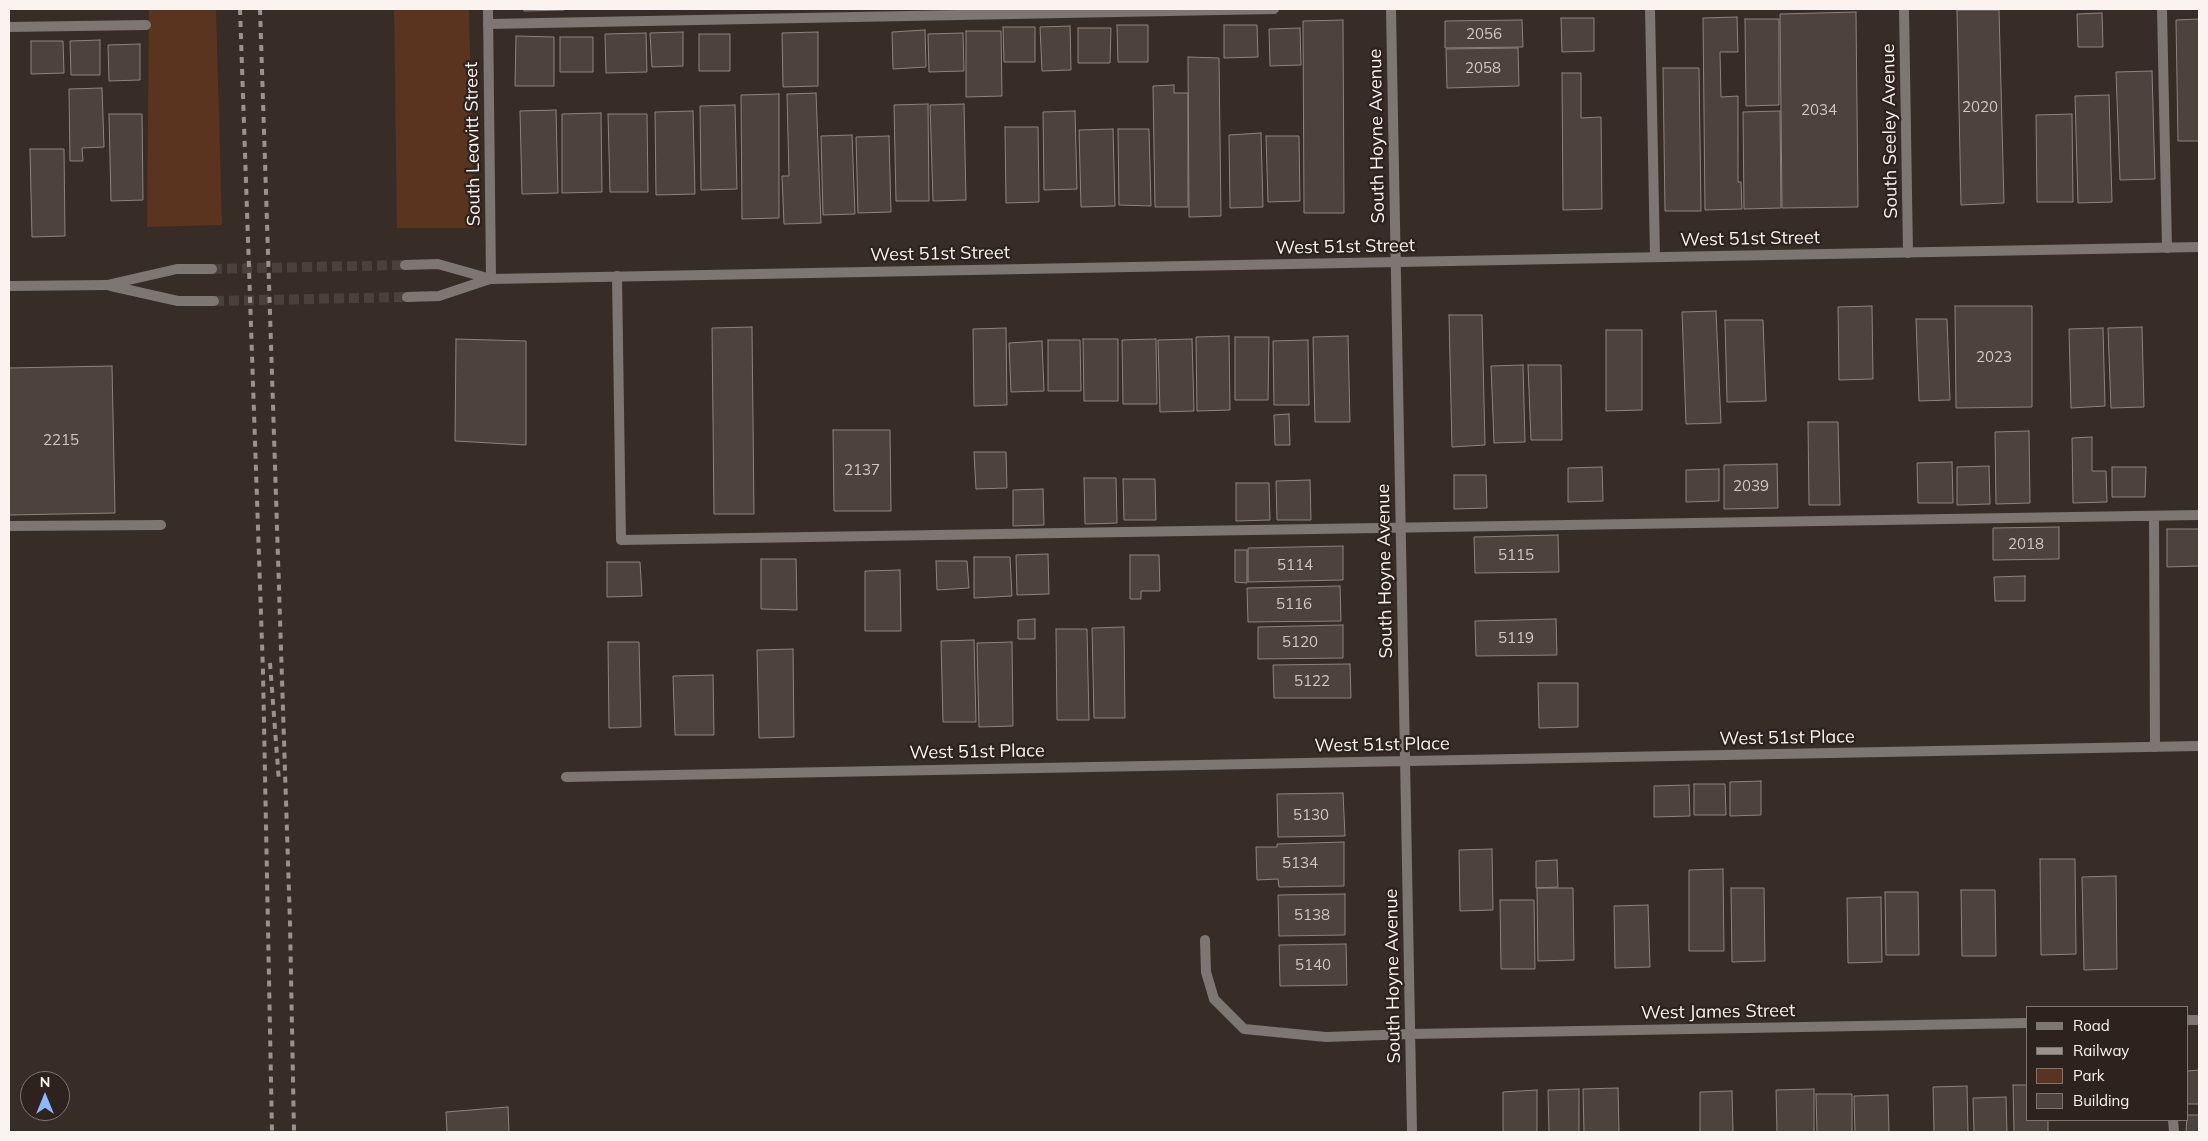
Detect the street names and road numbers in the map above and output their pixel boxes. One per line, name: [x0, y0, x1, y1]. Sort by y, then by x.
street label: South Seeley Avenue: [1878, 43, 1902, 219]
street label: South Hoyne Avenue: [1365, 48, 1389, 224]
street label: South Leavitt Street: [461, 62, 485, 226]
street label: West 51st Street: [1680, 227, 1820, 251]
street label: West 51st Street: [1275, 235, 1415, 259]
street label: West 51st Street: [870, 242, 1010, 266]
street label: South Hoyne Avenue: [1373, 483, 1397, 659]
street label: West 51st Place: [1719, 726, 1855, 750]
street label: West 51st Place: [1314, 733, 1450, 757]
street label: West 51st Place: [909, 740, 1045, 764]
street label: South Hoyne Avenue: [1381, 888, 1405, 1064]
street label: West James Street: [1641, 1000, 1795, 1024]

